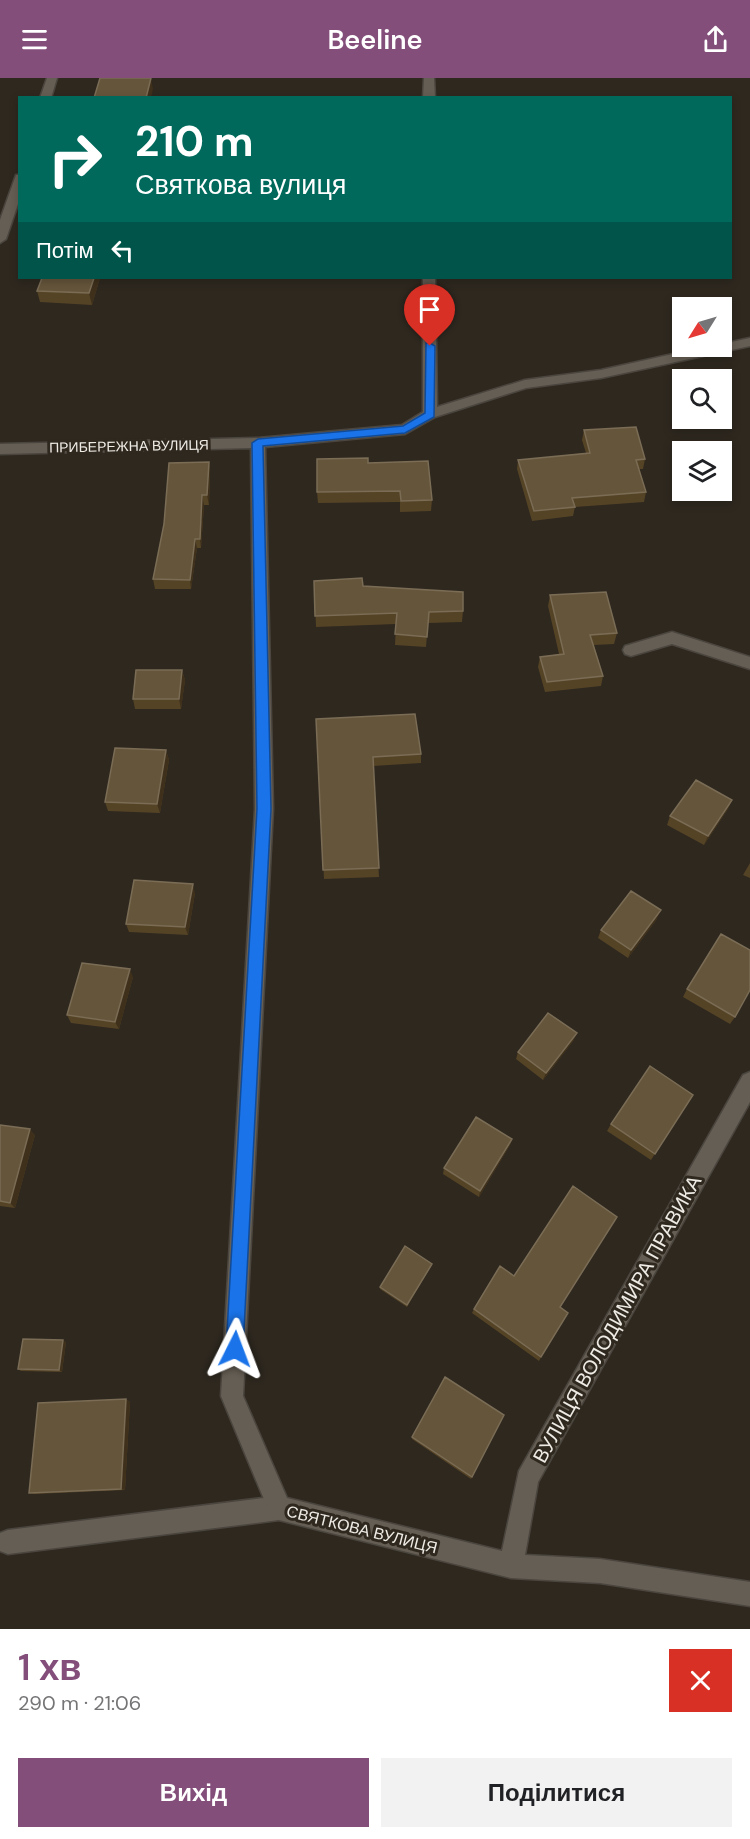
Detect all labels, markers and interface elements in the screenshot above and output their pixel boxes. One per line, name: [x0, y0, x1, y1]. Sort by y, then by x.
text: Beeline: [327, 22, 423, 57]
icon: menu: [18, 23, 51, 56]
icon: share: [699, 23, 732, 56]
text: 210 m: [135, 114, 253, 169]
icon: right: [36, 120, 114, 198]
text: Святкова вулиця: [135, 167, 346, 202]
icon: left: [106, 234, 139, 267]
text: Потім: [36, 236, 94, 265]
pin: [404, 284, 455, 346]
icon: arrive: [413, 293, 446, 326]
north arrow: [672, 297, 732, 357]
map controls: [672, 297, 732, 501]
button: search: [672, 369, 732, 429]
street label: ПРИБЕРЕЖНА ВУЛИЦЯ: [49, 436, 209, 456]
button: layers: [672, 441, 732, 501]
street label: ВУЛИЦЯ ВОЛОДИМИРА ПРАВИКА: [527, 1170, 707, 1467]
position arrow: [203, 1317, 267, 1381]
street label: СВЯТКОВА ВУЛИЦЯ: [284, 1501, 440, 1558]
text: 1 хв: [18, 1644, 81, 1691]
button: close: [669, 1649, 732, 1712]
text: 290 m · 21:06: [18, 1690, 141, 1716]
button: Вихід: [18, 1758, 369, 1827]
button: Поділитися: [381, 1758, 732, 1827]

